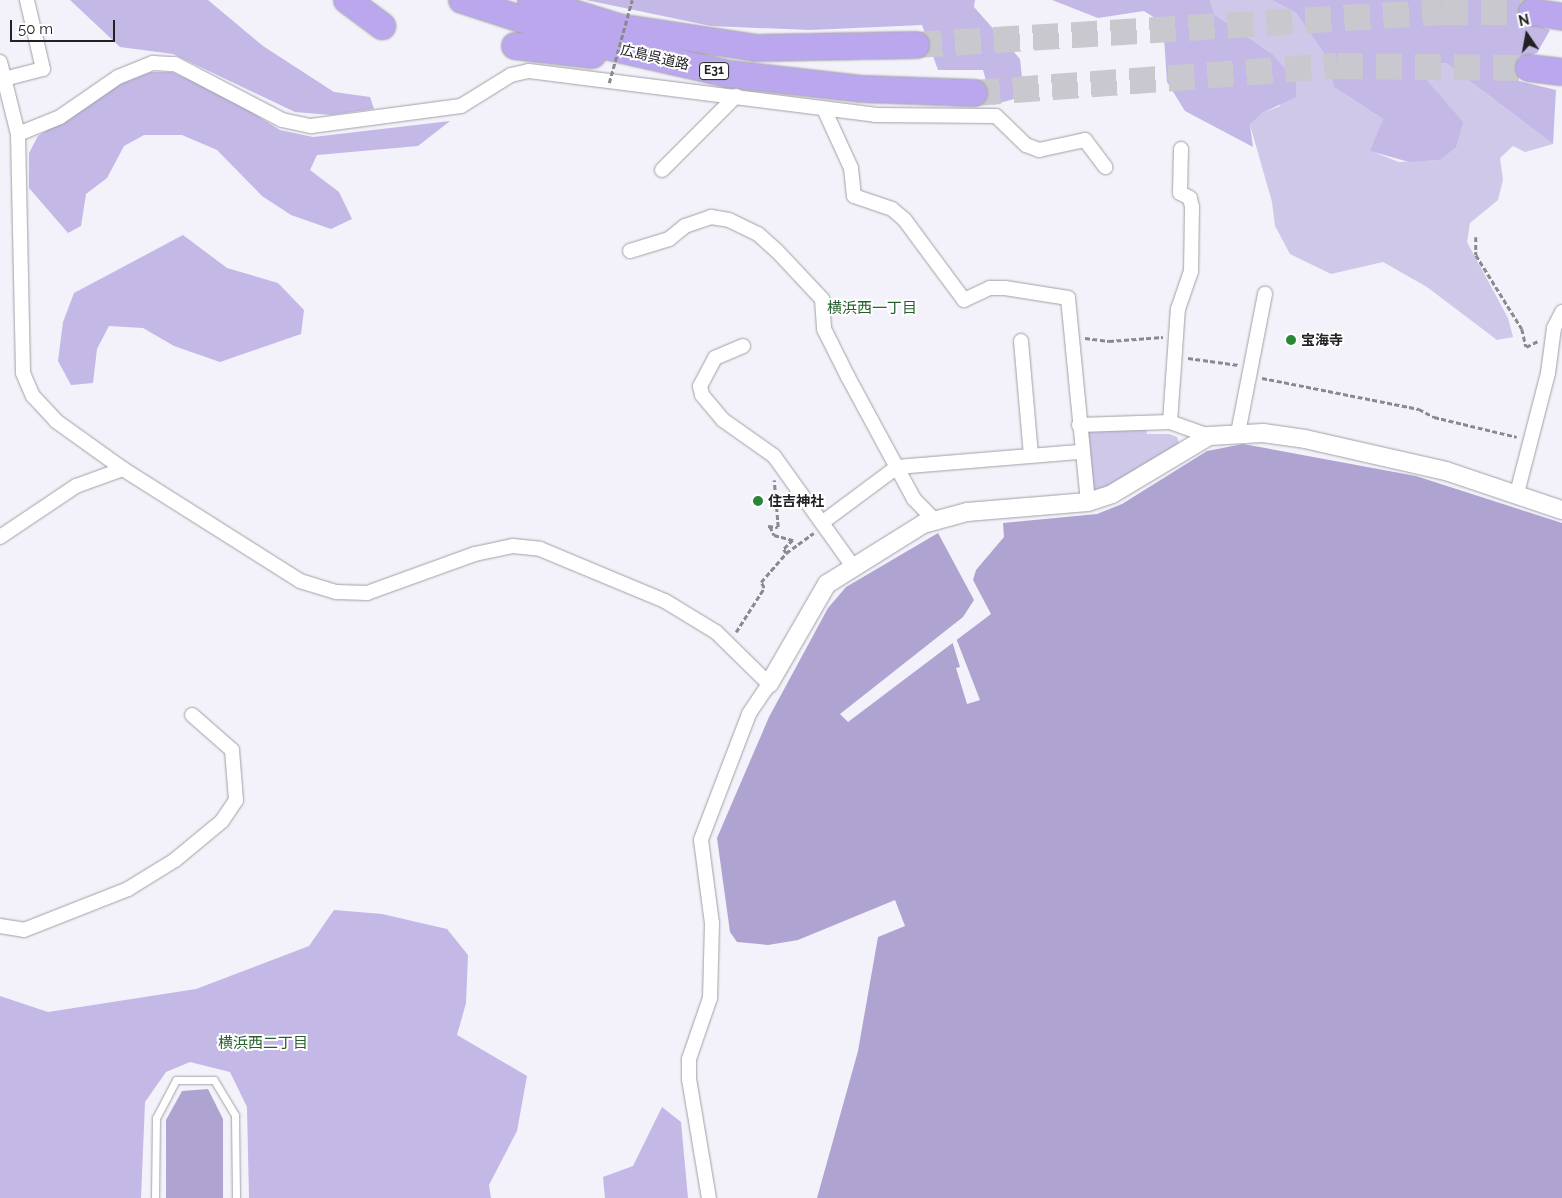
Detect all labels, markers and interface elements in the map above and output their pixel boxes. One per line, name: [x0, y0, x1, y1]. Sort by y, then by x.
scale bar: [12, 10, 118, 42]
north arrow: [1502, 10, 1552, 60]
text: N: [1517, 11, 1531, 29]
text: 50 m: [18, 20, 53, 38]
street label: 広島呉道路: [619, 41, 691, 73]
road number: E31: [699, 61, 729, 80]
district label: 横浜西一丁目: [827, 300, 917, 318]
place label: 宝海寺: [1301, 332, 1343, 348]
marker: 宝海寺: [1285, 334, 1297, 346]
place label: 住吉神社: [768, 493, 824, 509]
marker: 住吉神社: [752, 495, 764, 507]
district label: 横浜西二丁目: [218, 1035, 308, 1053]

